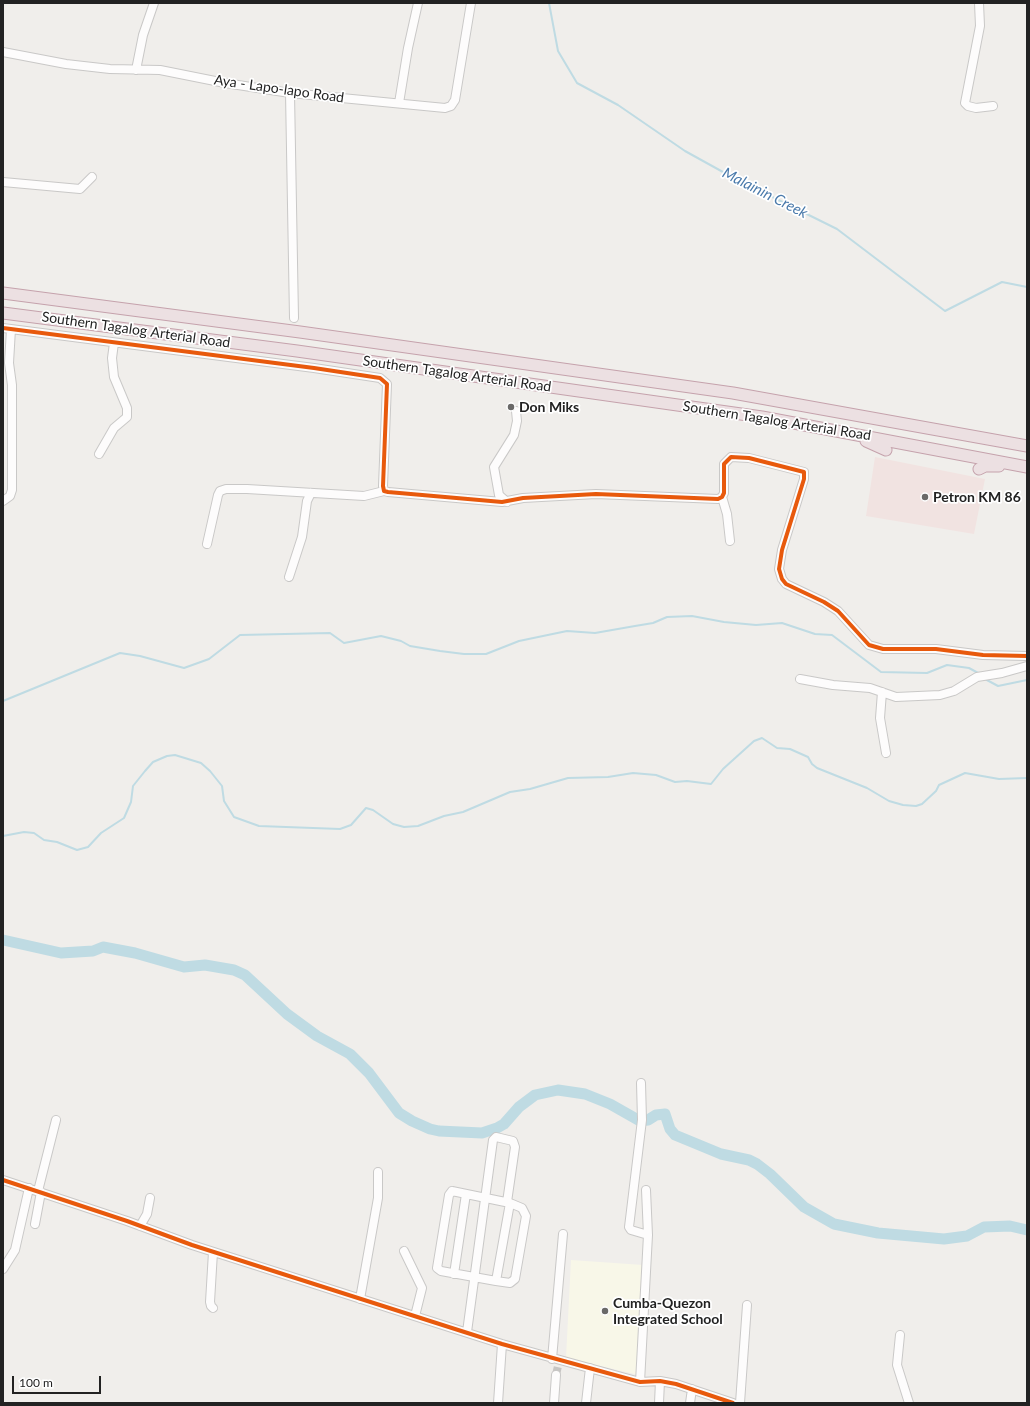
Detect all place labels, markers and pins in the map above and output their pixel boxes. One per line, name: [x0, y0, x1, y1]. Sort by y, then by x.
place label: Don Miks: [519, 399, 579, 415]
marker: Don Miks: [506, 402, 516, 412]
place label: Petron KM 86: [933, 489, 1021, 505]
marker: Petron KM 86: [920, 492, 930, 502]
place label: Cumba-Quezon Integrated School: [613, 1295, 723, 1328]
marker: Cumba-Quezon Integrated School: [600, 1306, 610, 1316]

